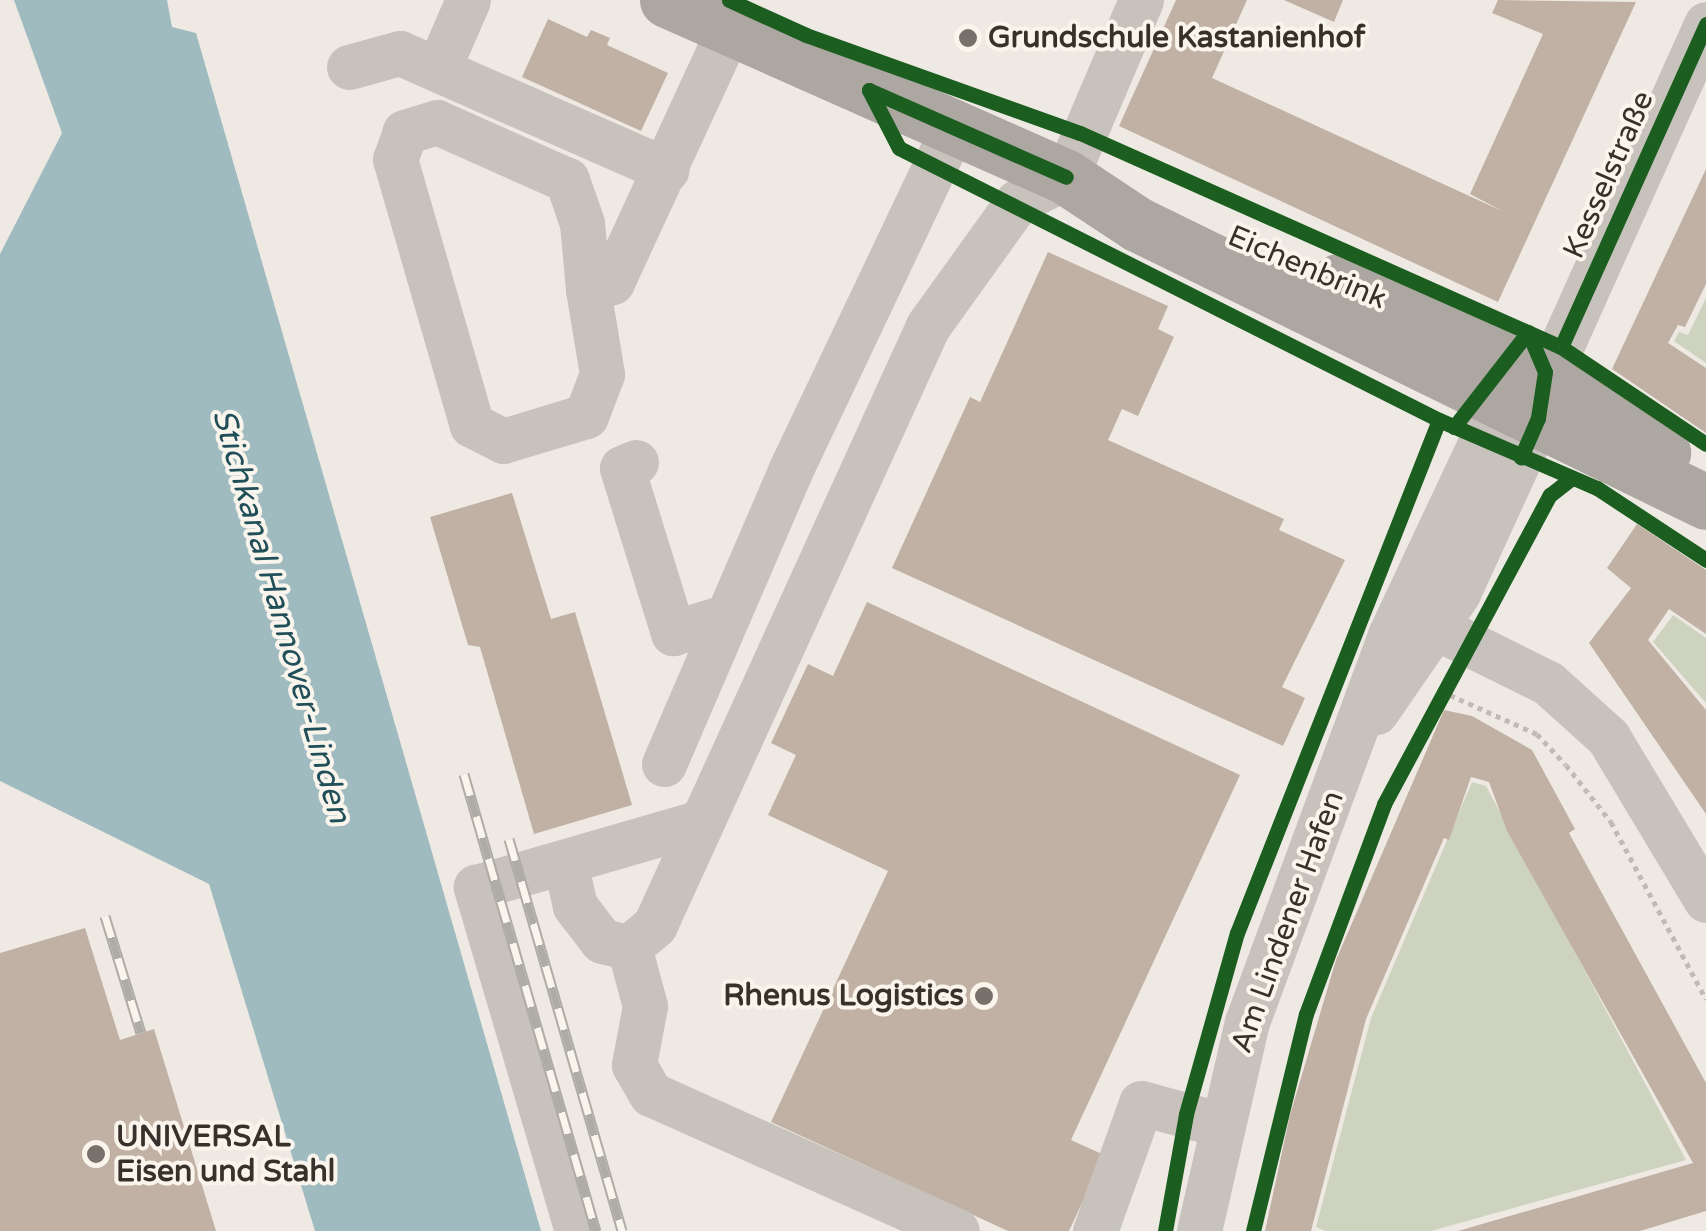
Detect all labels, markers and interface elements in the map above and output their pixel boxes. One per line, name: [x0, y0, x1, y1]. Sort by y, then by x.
place label: Grundschule Kastanienhof: [988, 20, 1365, 56]
marker: Grundschule Kastanienhof: [957, 27, 979, 49]
street label: Kesselstraße: [1556, 86, 1662, 264]
street label: Eichenbrink: [1222, 218, 1392, 318]
water label: Stichkanal Hannover-Linden: [203, 405, 359, 827]
street label: Am Lindener Hafen: [1224, 786, 1352, 1058]
place label: Rhenus Logistics: [723, 978, 964, 1014]
marker: Rhenus Logistics: [973, 985, 995, 1007]
place label: UNIVERSAL Eisen und Stahl: [116, 1119, 335, 1190]
marker: UNIVERSAL Eisen und Stahl: [85, 1143, 107, 1165]

